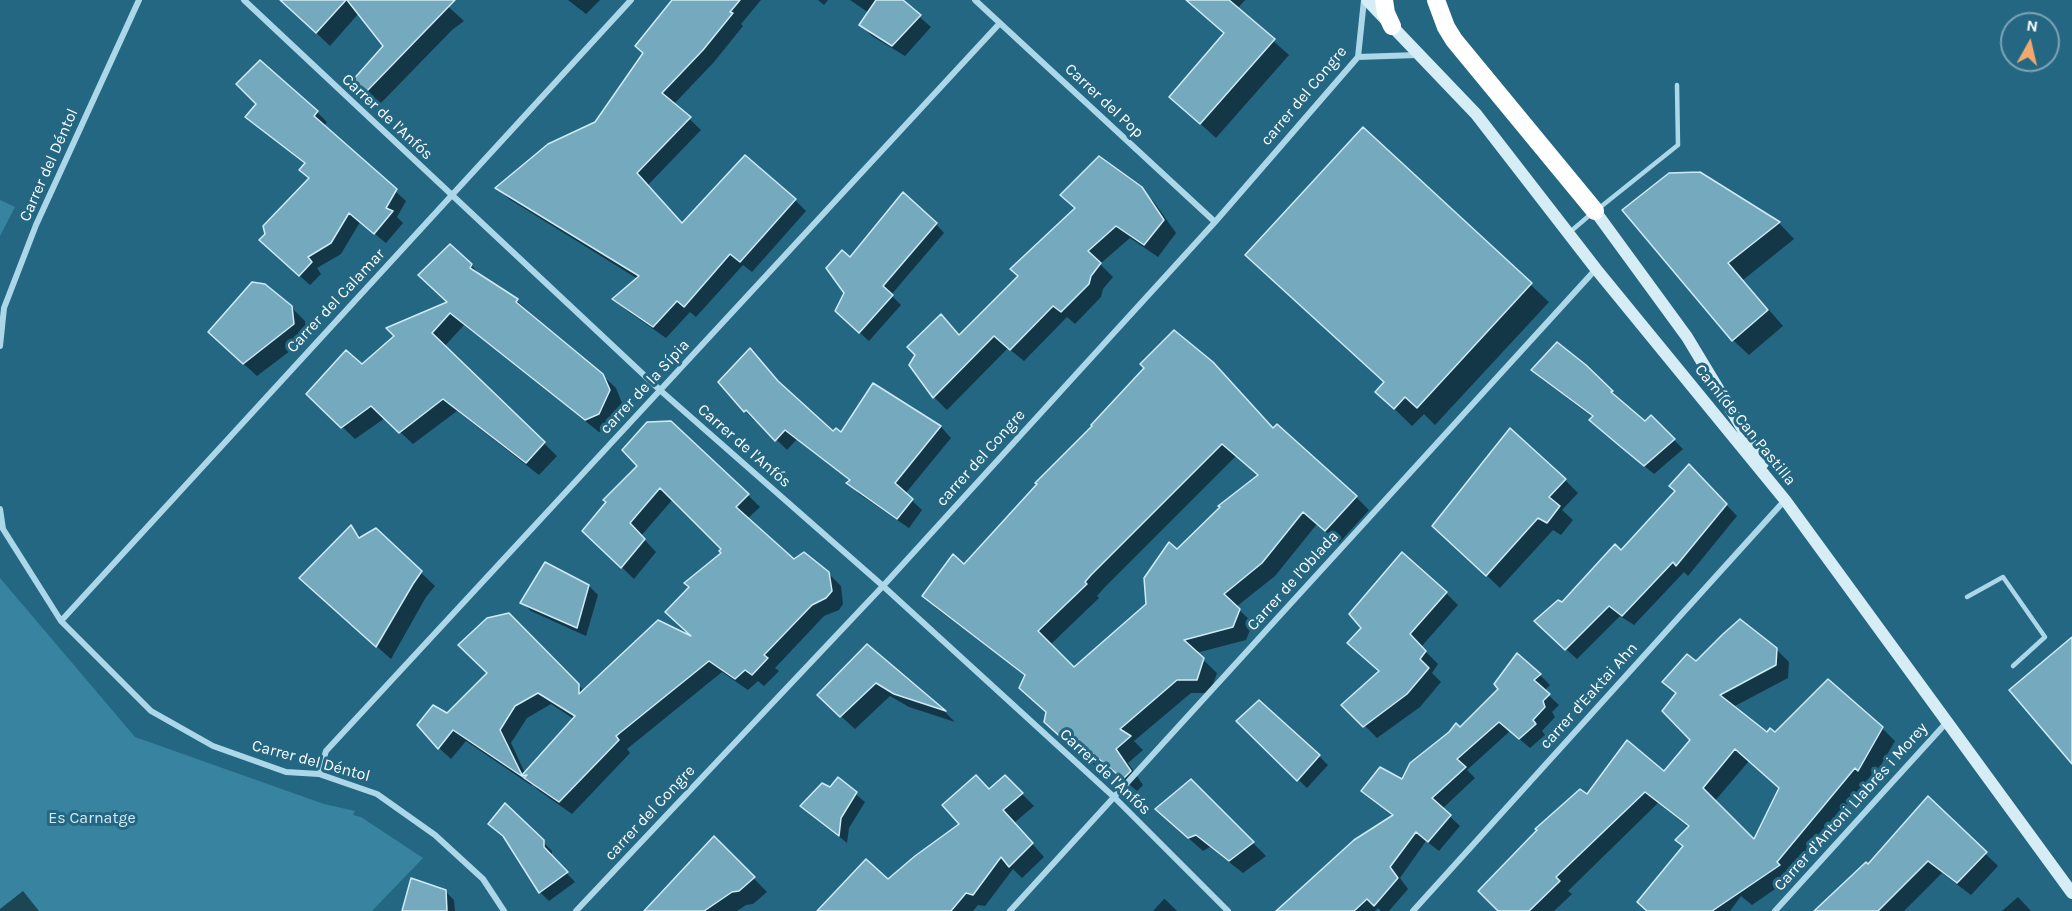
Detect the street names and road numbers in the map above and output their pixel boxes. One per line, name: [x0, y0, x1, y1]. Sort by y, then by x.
street label: carrer del Congre: [1257, 42, 1351, 150]
street label: Carrer del Pop: [1061, 60, 1147, 142]
street label: Carrer de l'Anfós: [337, 70, 437, 164]
street label: Carrer del Déntol: [15, 106, 83, 224]
street label: Carrer del Calamar: [283, 245, 389, 357]
street label: carrer de la Sípia: [596, 336, 694, 438]
street label: Camí de Can Pastilla: [1690, 361, 1800, 489]
street label: Carrer de l'Anfós: [693, 400, 795, 492]
street label: carrer del Congre: [932, 406, 1030, 510]
street label: Carrer de l'Oblada: [1243, 527, 1343, 635]
street label: carrer d'Eaktai Ahn: [1536, 639, 1642, 753]
street label: Carrer d'Antoni Llabrés i Morey: [1770, 719, 1932, 895]
street label: Carrer de l'Anfós: [1055, 725, 1155, 819]
street label: Carrer del Déntol: [250, 736, 372, 786]
street label: carrer del Congre: [601, 761, 699, 865]

